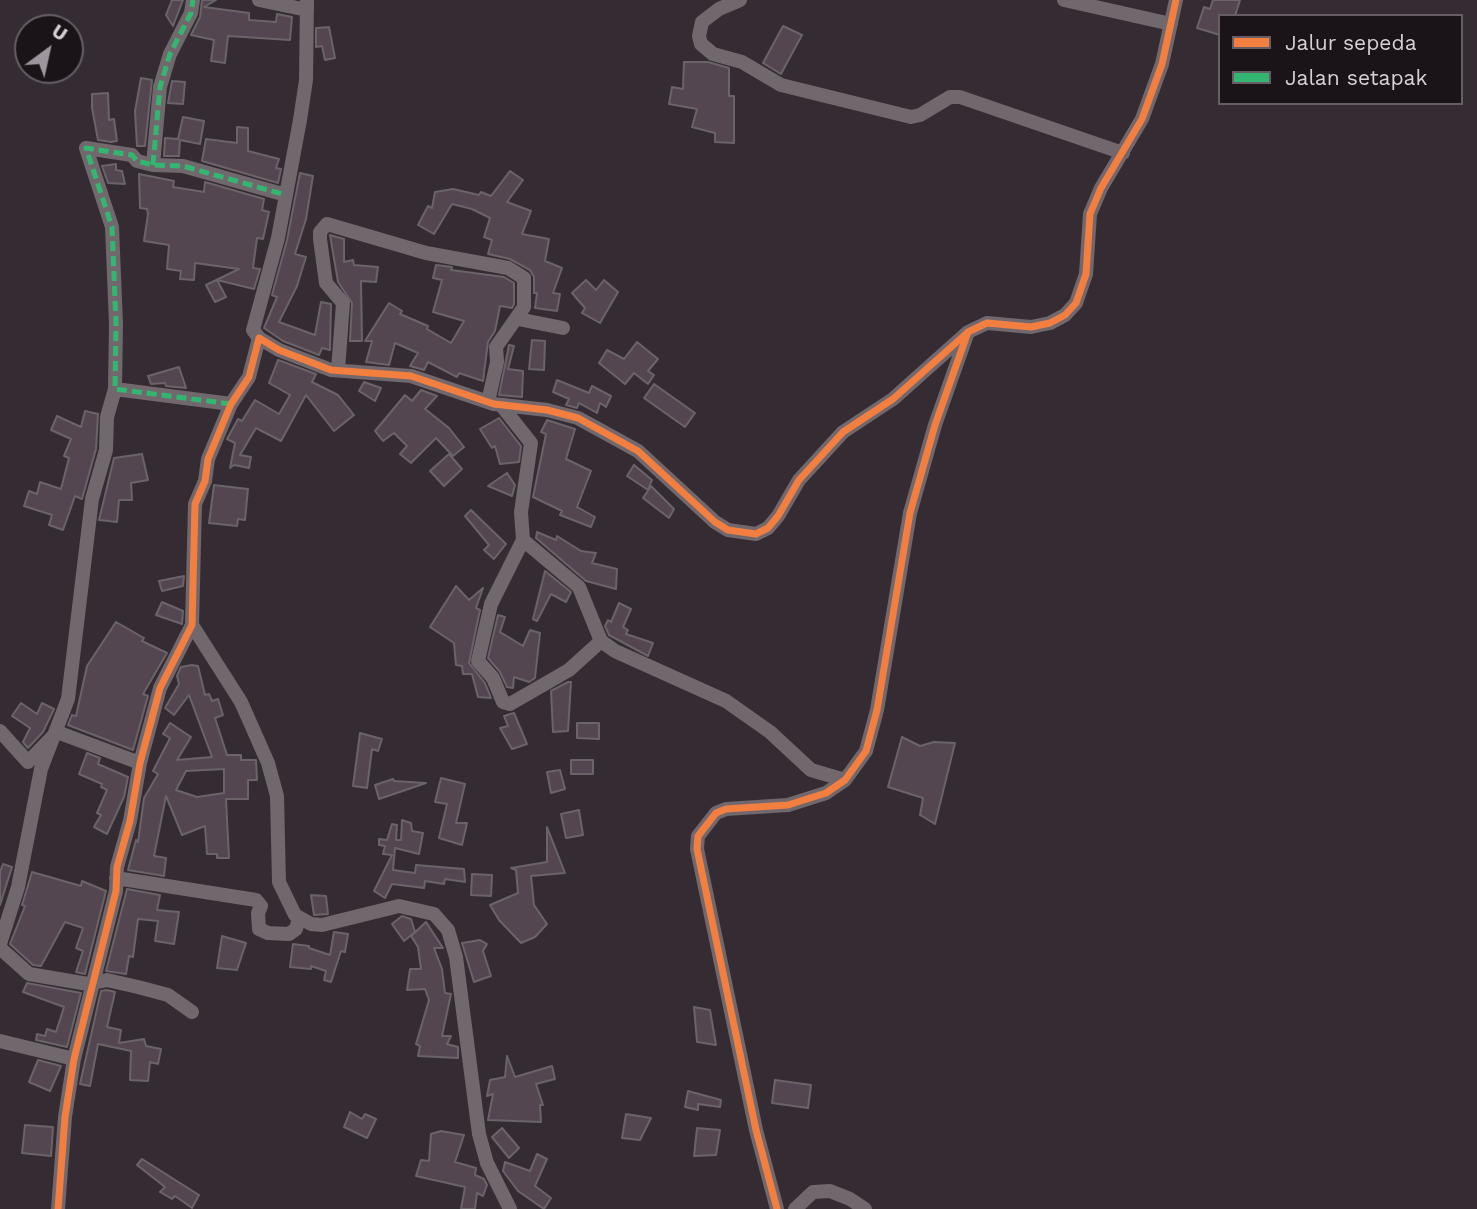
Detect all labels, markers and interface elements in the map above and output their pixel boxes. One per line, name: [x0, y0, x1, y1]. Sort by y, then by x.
north arrow: [14, 14, 84, 84]
legend: [1218, 14, 1463, 105]
text: U: [48, 19, 72, 46]
text: Jalur sepeda: [1285, 30, 1417, 55]
text: Jalan setapak: [1285, 65, 1427, 90]

